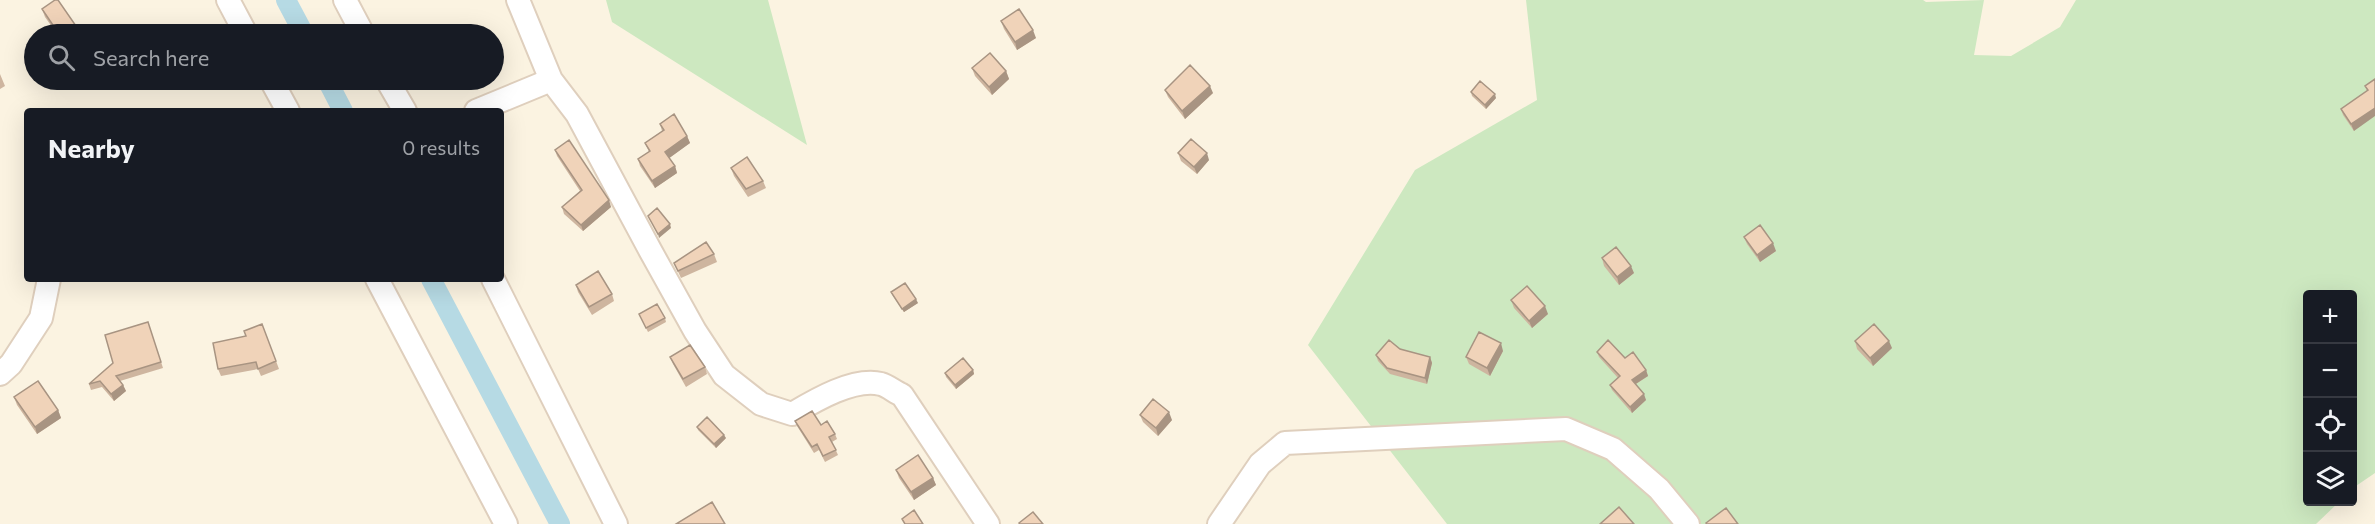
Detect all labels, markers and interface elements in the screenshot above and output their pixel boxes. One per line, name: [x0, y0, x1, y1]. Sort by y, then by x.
search box: [24, 24, 504, 90]
icon: search: [45, 41, 78, 74]
text: Search here: [93, 44, 209, 71]
text: Nearby: [48, 132, 135, 163]
text: 0 results: [402, 135, 480, 159]
map controls: [2303, 290, 2357, 506]
button: +: [2303, 290, 2357, 344]
button: −: [2303, 344, 2357, 398]
button: locate: [2303, 398, 2357, 452]
button: layers: [2303, 452, 2357, 506]

